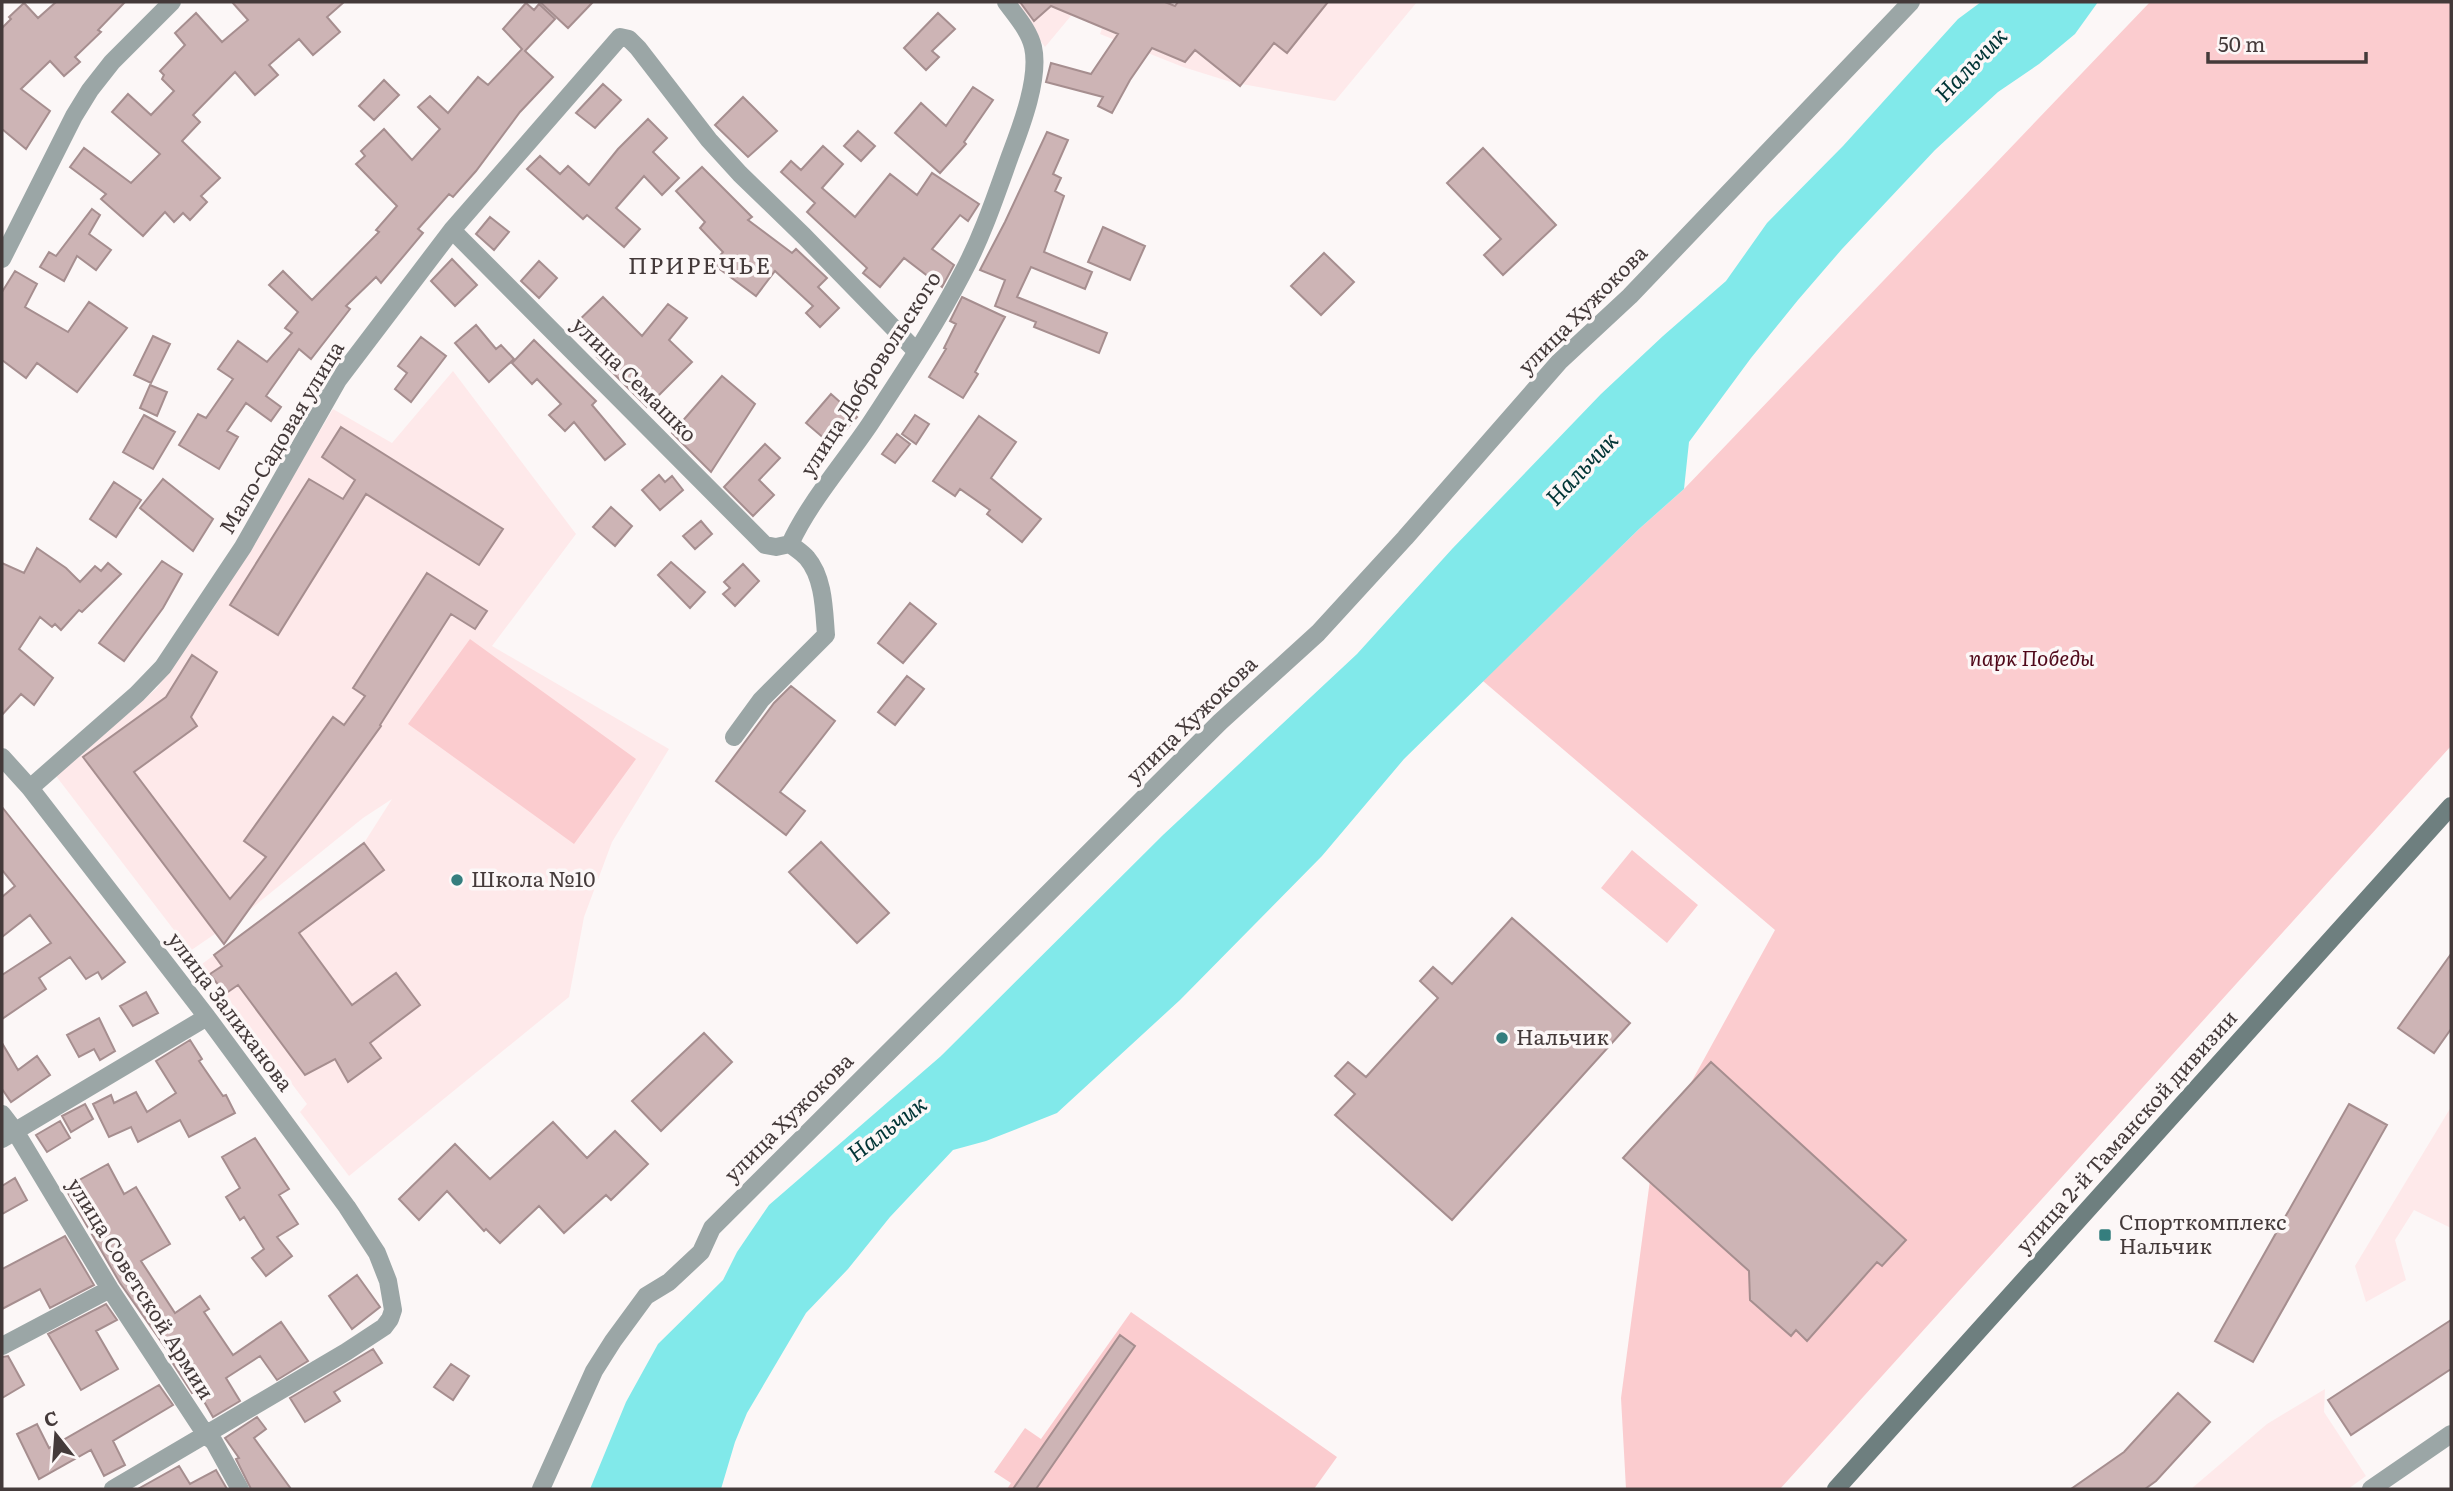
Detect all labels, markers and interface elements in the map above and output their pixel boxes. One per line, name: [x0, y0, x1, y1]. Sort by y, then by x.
water label: Нальчик: [1926, 18, 2014, 108]
scale bar: [2208, 21, 2366, 65]
text: 50 m: [2218, 27, 2265, 58]
street label: улица Хужокова: [1510, 236, 1653, 380]
district label: ПРИРЕЧЬЕ: [628, 247, 772, 281]
street label: улица Добровольского: [791, 264, 947, 481]
street label: улица Семашко: [566, 309, 705, 448]
street label: Мало-Садовая улица: [210, 334, 350, 539]
water label: Нальчик: [1537, 422, 1625, 512]
park label: парк Победы: [1969, 641, 2095, 672]
street label: улица Хужокова: [1118, 647, 1263, 789]
place label: Школа №10: [471, 862, 595, 893]
marker: Школа №10: [449, 872, 465, 888]
street label: улица Залиханова: [162, 924, 303, 1097]
street label: улица 2-й Таманской дивизии: [2007, 1002, 2243, 1259]
place label: Нальчик: [1516, 1020, 1609, 1051]
marker: Нальчик: [1494, 1030, 1510, 1046]
street label: улица Хужокова: [716, 1044, 859, 1188]
water label: Нальчик: [839, 1086, 933, 1169]
street label: улица Советской Армии: [61, 1171, 223, 1405]
place label: Спорткомплекс Нальчик: [2119, 1205, 2286, 1260]
marker: Спорткомплекс Нальчик: [2097, 1227, 2113, 1243]
north arrow: [21, 1400, 91, 1470]
text: С: [40, 1402, 61, 1433]

